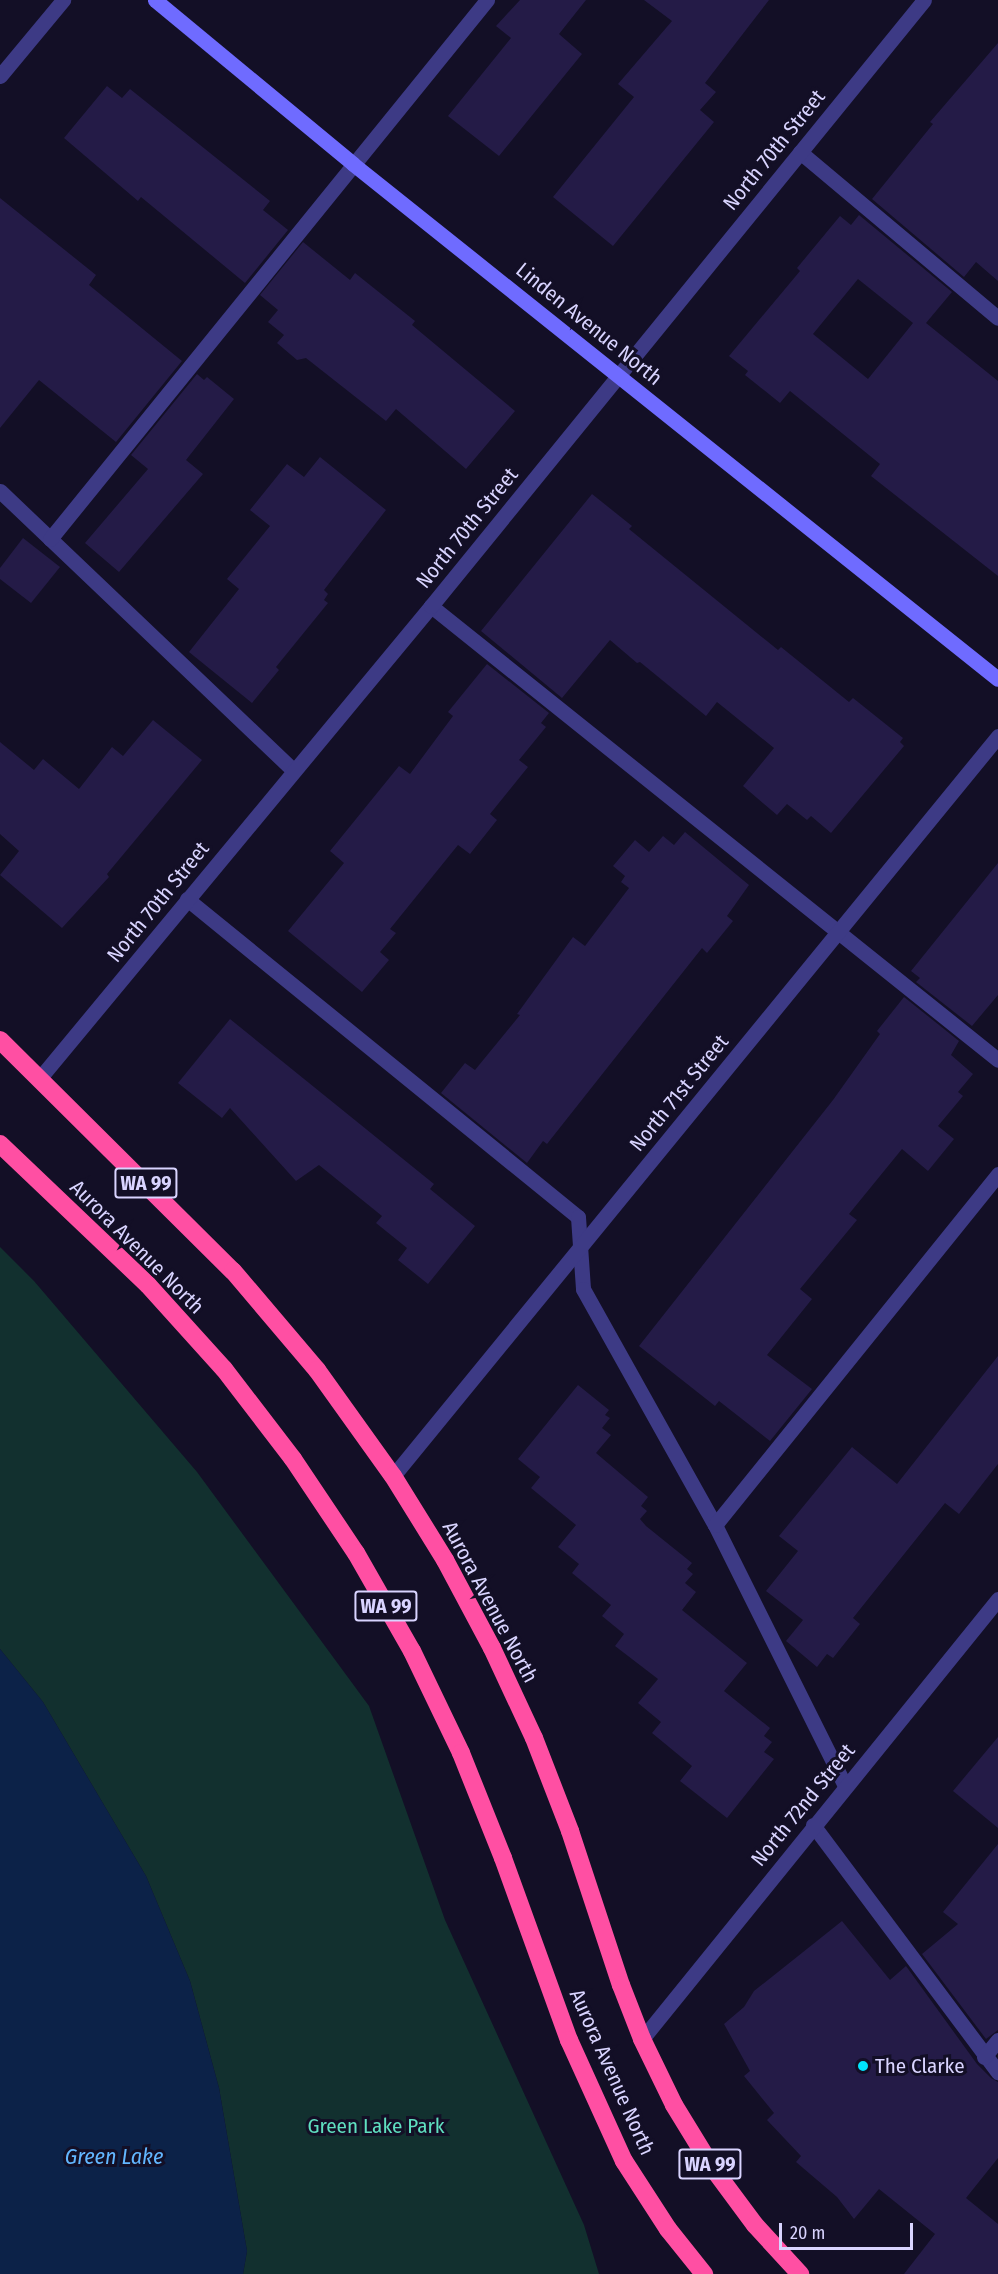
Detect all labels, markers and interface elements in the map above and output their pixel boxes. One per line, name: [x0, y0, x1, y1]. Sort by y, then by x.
street label: North 70th Street: [718, 85, 830, 215]
street label: Linden Avenue North: [511, 257, 667, 391]
street label: North 70th Street: [411, 463, 523, 593]
street label: North 70th Street: [102, 837, 214, 967]
street label: North 71st Street: [624, 1030, 734, 1156]
road number: WA 99: [113, 1166, 179, 1200]
street label: Aurora Avenue North: [65, 1175, 209, 1319]
street label: Aurora Avenue North: [437, 1517, 543, 1687]
road number: WA 99: [353, 1589, 419, 1623]
street label: North 72nd Street: [746, 1739, 860, 1871]
street label: Aurora Avenue North: [564, 1985, 660, 2159]
place label: The Clarke: [875, 2053, 965, 2079]
marker: The Clarke: [856, 2059, 870, 2073]
park label: Green Lake Park: [307, 2113, 445, 2139]
water label: Green Lake: [65, 2144, 163, 2170]
road number: WA 99: [677, 2147, 743, 2181]
scale bar: [782, 2211, 916, 2249]
text: 20 m: [790, 2222, 825, 2244]

